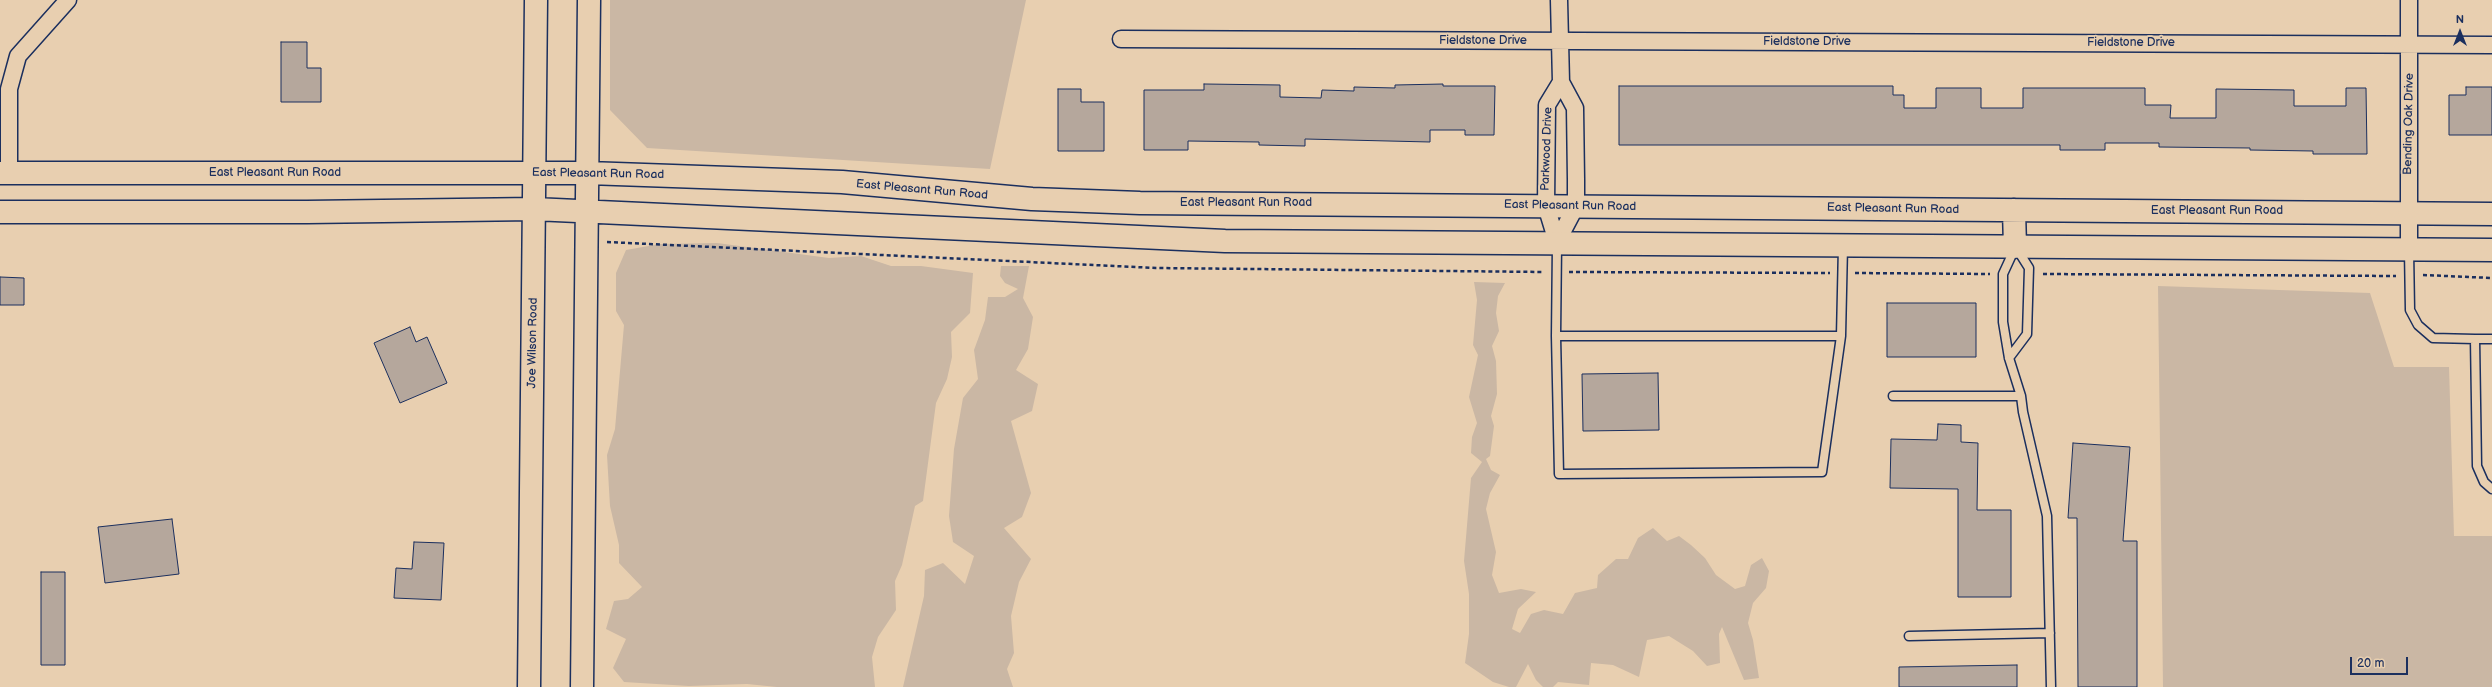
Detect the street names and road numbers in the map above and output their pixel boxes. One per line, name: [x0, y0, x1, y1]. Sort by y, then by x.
street label: Fieldstone Drive: [1439, 34, 1527, 48]
street label: Fieldstone Drive: [1763, 35, 1851, 49]
street label: Fieldstone Drive: [2087, 36, 2175, 50]
street label: Bending Oak Drive: [2401, 73, 2417, 175]
street label: Parkwood Drive: [1538, 107, 1556, 191]
street label: East Pleasant Run Road: [209, 166, 341, 180]
street label: East Pleasant Run Road: [532, 166, 664, 182]
street label: East Pleasant Run Road: [855, 177, 989, 203]
street label: East Pleasant Run Road: [1180, 196, 1312, 210]
street label: East Pleasant Run Road: [1504, 198, 1636, 214]
street label: East Pleasant Run Road: [1827, 201, 1959, 217]
street label: East Pleasant Run Road: [2151, 204, 2283, 218]
street label: Joe Wilson Road: [525, 297, 541, 389]

